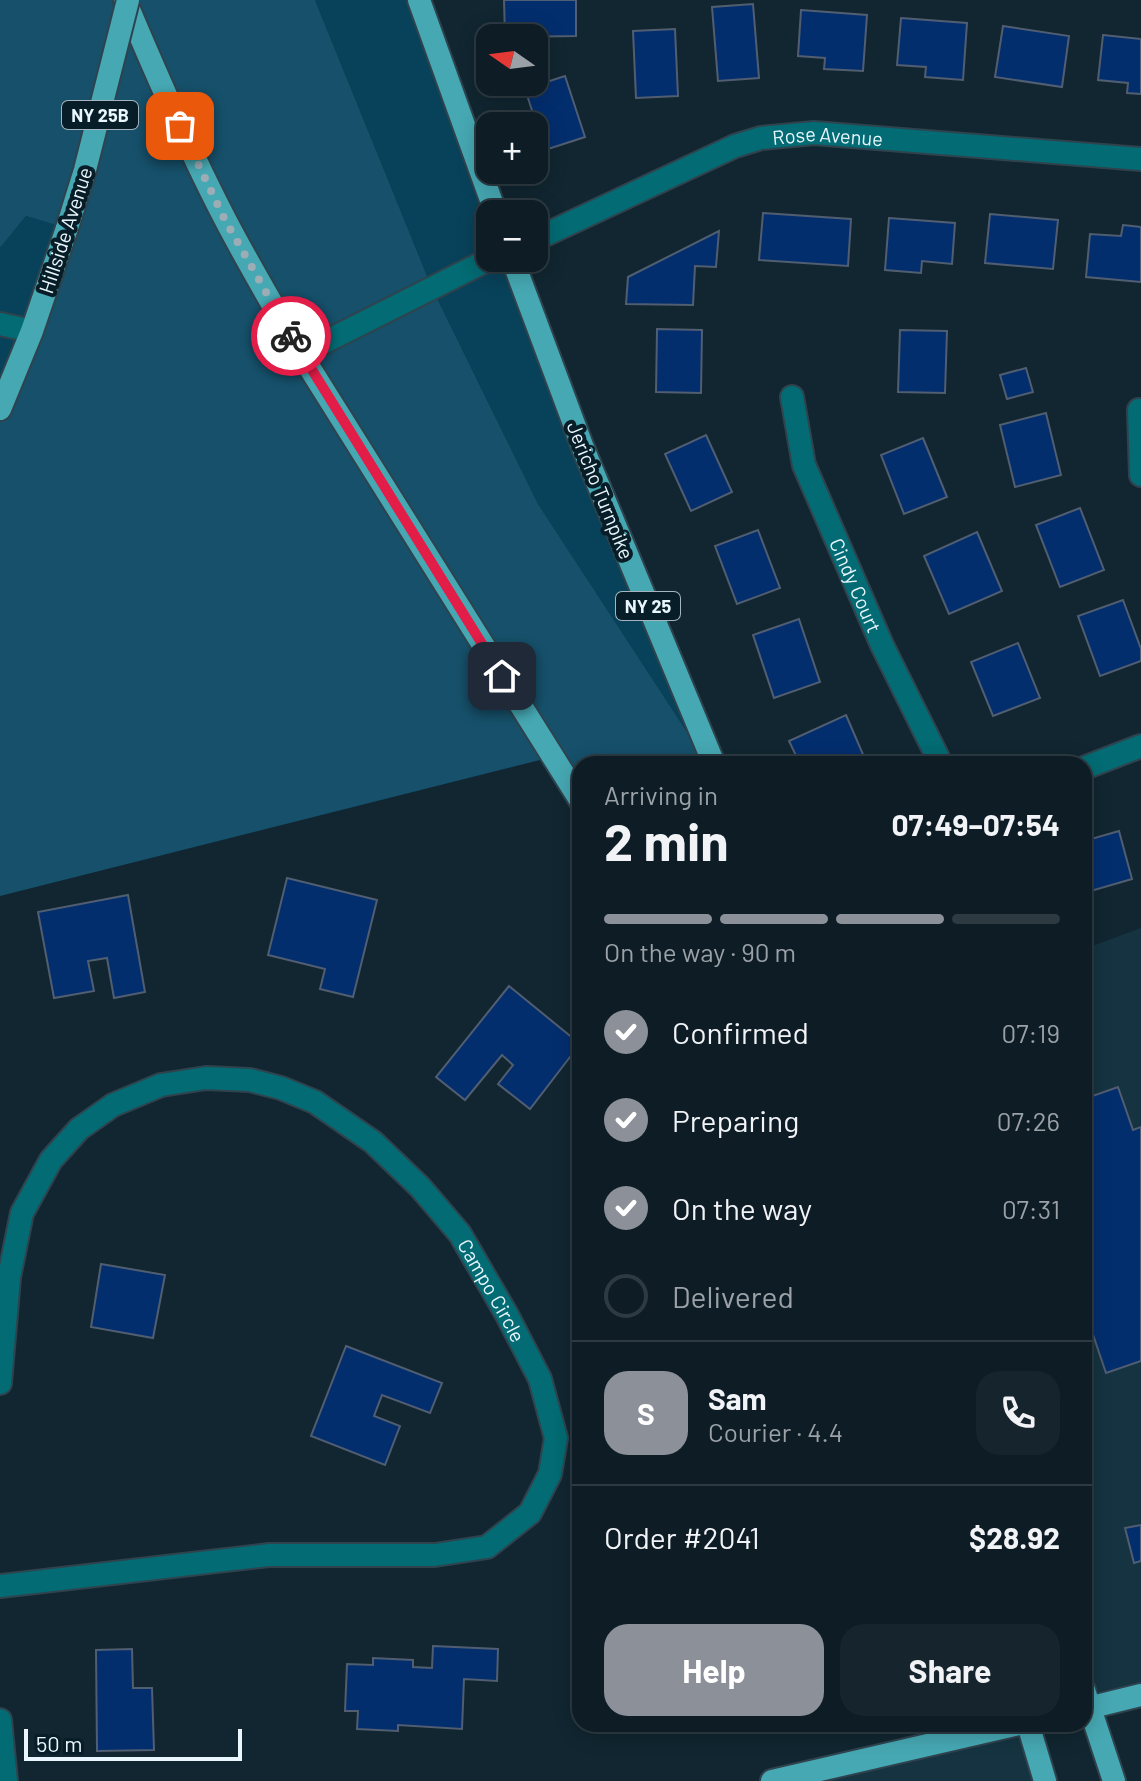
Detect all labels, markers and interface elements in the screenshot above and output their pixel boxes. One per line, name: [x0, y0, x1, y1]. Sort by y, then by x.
north arrow: [476, 24, 548, 96]
map controls: [476, 24, 548, 272]
pin: [146, 92, 214, 160]
road number: NY 25B: [62, 101, 138, 129]
icon: bag: [158, 104, 202, 148]
button: +: [476, 112, 548, 184]
street label: Rose Avenue: [771, 121, 884, 150]
street label: Hillside Avenue: [33, 164, 97, 296]
button: −: [476, 200, 548, 272]
courier: [251, 296, 331, 376]
icon: bike: [269, 314, 313, 358]
street label: Jericho Turnpike: [562, 418, 640, 562]
street label: Cindy Court: [825, 534, 887, 636]
road number: NY 25: [616, 592, 680, 620]
pin: [468, 642, 536, 710]
icon: home: [480, 654, 524, 698]
text: Arriving in: [604, 779, 718, 810]
text: 07:49–07:54: [892, 806, 1060, 842]
text: 2 min: [604, 809, 729, 871]
text: On the way · 90 m: [604, 936, 796, 967]
icon: check: [604, 1010, 648, 1054]
text: Confirmed: [672, 1014, 809, 1050]
text: 07:19: [1002, 1017, 1060, 1048]
icon: check: [604, 1098, 648, 1142]
text: Preparing: [672, 1102, 799, 1138]
text: 07:26: [997, 1105, 1060, 1136]
icon: check: [604, 1186, 648, 1230]
text: On the way: [672, 1190, 812, 1226]
text: 07:31: [1002, 1193, 1060, 1224]
street label: Campo Circle: [453, 1234, 531, 1346]
text: Delivered: [672, 1278, 794, 1314]
button: phone: [976, 1371, 1060, 1455]
text: Sam: [708, 1380, 767, 1416]
text: S: [637, 1395, 655, 1431]
text: Courier · 4.4: [708, 1416, 843, 1447]
text: Order #2041: [604, 1519, 760, 1555]
text: $28.92: [969, 1519, 1060, 1555]
button: Help: [604, 1624, 824, 1716]
button: Share: [840, 1624, 1060, 1716]
scale bar: [24, 1725, 242, 1761]
text: 50 m: [36, 1730, 82, 1756]

